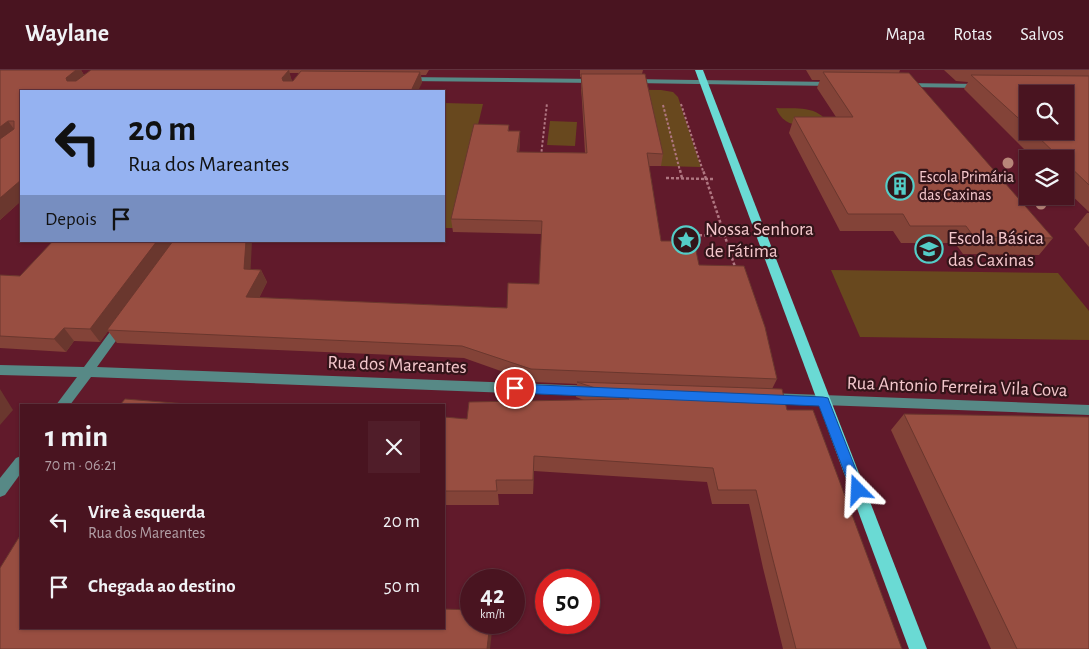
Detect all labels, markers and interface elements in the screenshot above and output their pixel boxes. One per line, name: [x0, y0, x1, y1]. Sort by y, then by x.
text: Waylane: [25, 22, 109, 46]
text: Mapa: [886, 26, 925, 44]
text: Rotas: [953, 26, 992, 44]
text: Salvos: [1020, 26, 1064, 44]
map controls: [1019, 85, 1074, 205]
button: search: [1019, 85, 1074, 140]
icon: left: [45, 110, 110, 175]
text: 20 m: [128, 112, 196, 147]
button: layers: [1019, 150, 1074, 205]
text: Rua dos Mareantes: [128, 153, 289, 175]
place label: Escola Primária das Caxinas: [919, 169, 1014, 203]
building icon: Escola Primária das Caxinas: [885, 171, 915, 201]
icon: arrive: [107, 205, 135, 233]
text: Depois: [45, 210, 97, 229]
place label: Nossa Senhora de Fátima: [705, 220, 814, 261]
place icon: Nossa Senhora de Fátima: [671, 225, 701, 255]
place label: Escola Básica das Caxinas: [948, 229, 1044, 270]
school or university icon: Escola Básica das Caxinas: [914, 234, 944, 264]
street label: Rua dos Mareantes: [327, 353, 467, 377]
pin: [494, 367, 536, 409]
icon: arrive: [501, 374, 529, 402]
street label: Rua Antonio Ferreira Vila Cova: [846, 374, 1068, 400]
button: close: [368, 421, 420, 473]
text: 1 min: [45, 422, 108, 452]
text: 70 m · 06:21: [45, 457, 117, 473]
position arrow: [831, 463, 883, 515]
text: Vire à esquerda: [88, 503, 205, 522]
icon: left: [45, 508, 73, 536]
text: 20 m: [383, 512, 420, 531]
text: Rua dos Mareantes: [88, 525, 205, 541]
speed limit sign: 50: [535, 569, 600, 634]
icon: arrive: [45, 573, 73, 601]
text: Chegada ao destino: [88, 577, 236, 596]
text: 50 m: [384, 577, 420, 596]
text: 42: [480, 583, 505, 608]
text: km/h: [480, 608, 505, 620]

